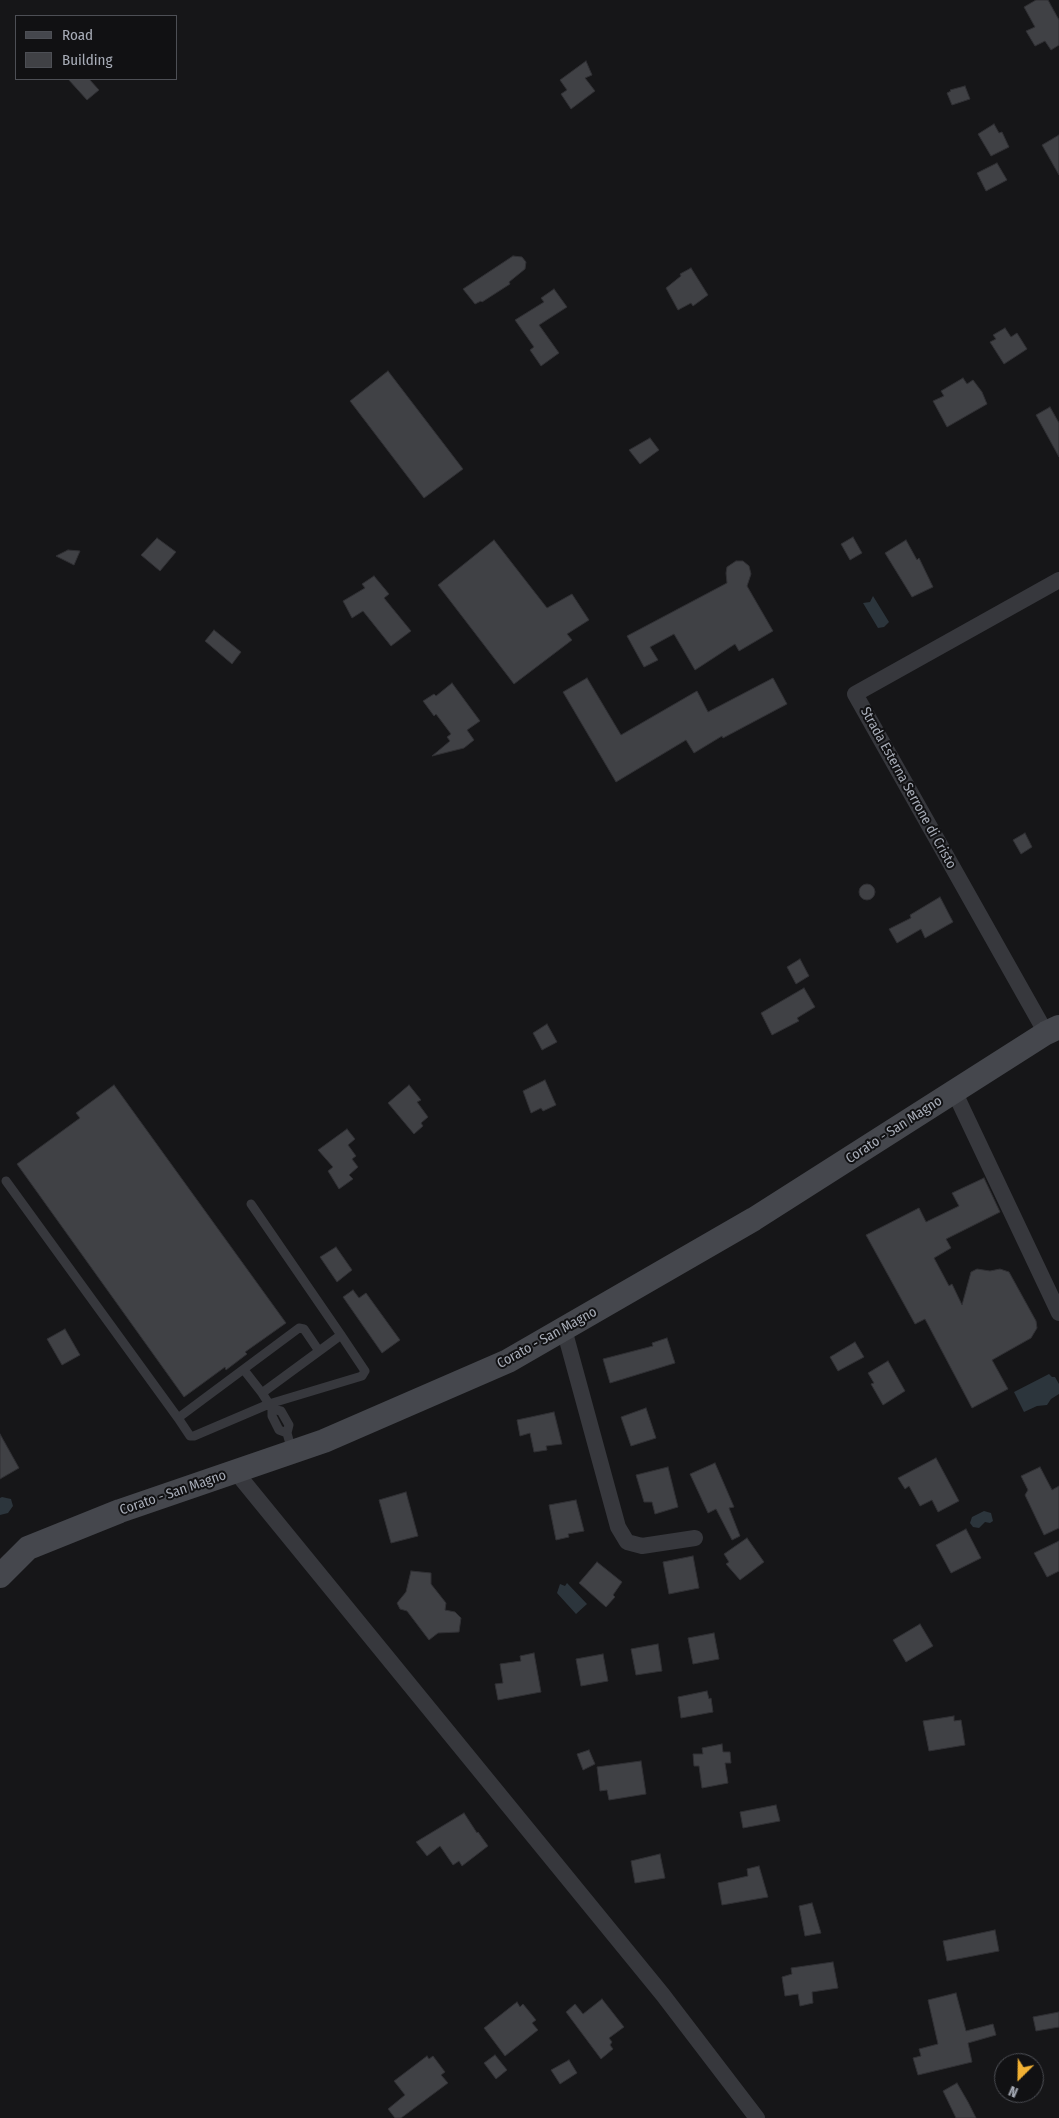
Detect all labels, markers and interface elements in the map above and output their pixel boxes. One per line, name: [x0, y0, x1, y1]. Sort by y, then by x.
legend: [15, 15, 178, 80]
text: Road: [62, 26, 93, 44]
text: Building: [62, 51, 113, 69]
street label: Strada Esterna Serrone di Cristo: [856, 704, 960, 872]
street label: Corato - San Magno: [843, 1093, 945, 1167]
street label: Corato - San Magno: [494, 1304, 600, 1372]
street label: Corato - San Magno: [118, 1467, 228, 1519]
north arrow: [994, 2053, 1044, 2103]
text: N: [1006, 2082, 1021, 2101]

